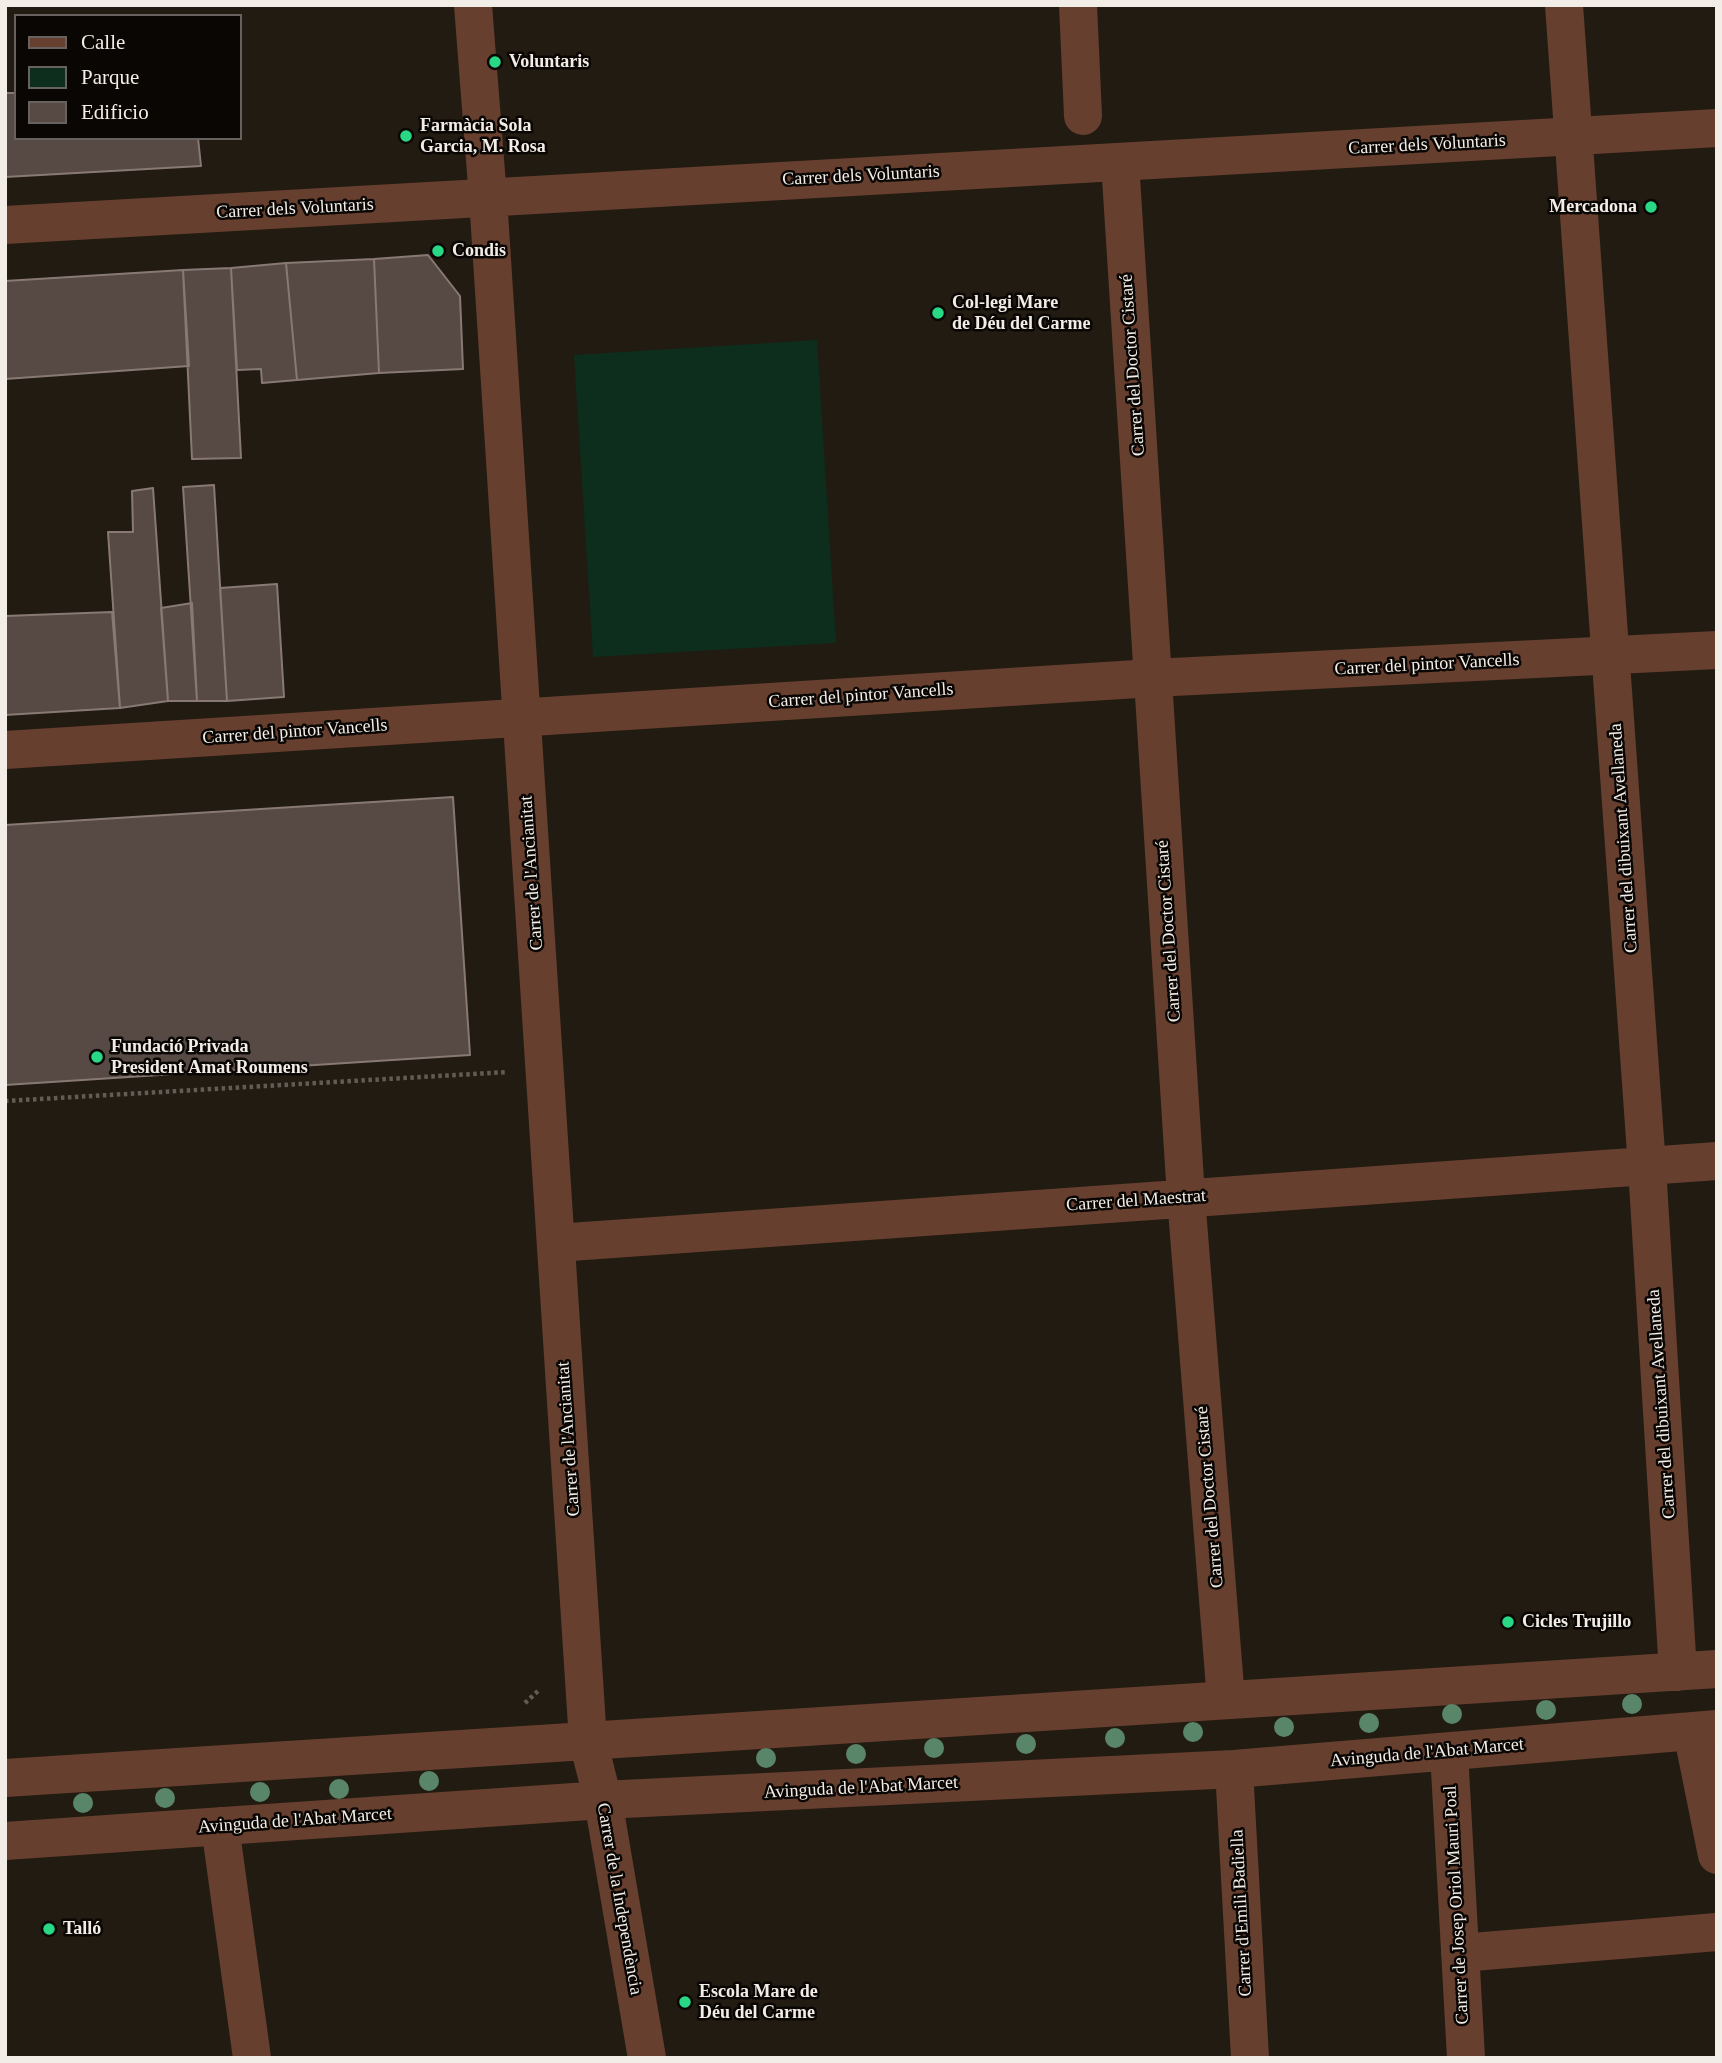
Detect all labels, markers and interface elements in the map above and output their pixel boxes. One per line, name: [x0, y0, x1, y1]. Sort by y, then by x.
legend: [14, 14, 242, 140]
text: Calle: [81, 30, 125, 54]
place label: Voluntaris: [509, 51, 589, 73]
marker: Voluntaris: [487, 54, 503, 70]
text: Parque: [81, 65, 139, 89]
text: Edificio: [81, 100, 149, 124]
place label: Farmàcia Sola Garcia, M. Rosa: [420, 115, 546, 158]
marker: Farmàcia Sola Garcia, M. Rosa: [398, 128, 414, 144]
street label: Carrer dels Voluntaris: [1348, 130, 1506, 160]
street label: Carrer dels Voluntaris: [782, 161, 940, 191]
street label: Carrer dels Voluntaris: [216, 194, 374, 224]
place label: Mercadona: [1549, 196, 1637, 218]
marker: Mercadona: [1643, 199, 1659, 215]
place label: Condis: [452, 240, 506, 262]
marker: Condis: [430, 243, 446, 259]
street label: Carrer del Doctor Cistaré: [1116, 273, 1150, 457]
place label: Col-legi Mare de Déu del Carme: [952, 292, 1090, 334]
marker: Col-legi Mare de Déu del Carme: [930, 305, 946, 321]
street label: Carrer del pintor Vancells: [1334, 649, 1520, 681]
street label: Carrer del pintor Vancells: [768, 679, 954, 713]
street label: Carrer del pintor Vancells: [202, 715, 388, 749]
street label: Carrer del dibuixant Avellaneda: [1605, 722, 1643, 954]
street label: Carrer de l'Ancianitat: [516, 795, 548, 951]
street label: Carrer del Doctor Cistaré: [1152, 839, 1186, 1023]
place label: Fundació Privada President Amat Roumens: [111, 1036, 308, 1078]
marker: Fundació Privada President Amat Roumens: [89, 1049, 105, 1065]
street label: Carrer del Maestrat: [1065, 1185, 1207, 1217]
street label: Carrer del dibuixant Avellaneda: [1643, 1288, 1681, 1520]
street label: Carrer de l'Ancianitat: [553, 1361, 585, 1517]
street label: Carrer del Doctor Cistaré: [1191, 1405, 1229, 1589]
place label: Cicles Trujillo: [1522, 1611, 1631, 1633]
marker: Cicles Trujillo: [1500, 1614, 1516, 1630]
street label: Avinguda de l'Abat Marcet: [1329, 1734, 1525, 1772]
street label: Avinguda de l'Abat Marcet: [763, 1772, 959, 1804]
street label: Carrer de Josep Oriol Mauri Poal: [1440, 1785, 1474, 2025]
street label: Carrer de la Independència: [591, 1801, 647, 1997]
street label: Avinguda de l'Abat Marcet: [197, 1803, 393, 1839]
street label: Carrer d'Emili Badiella: [1227, 1829, 1257, 1997]
place label: Talló: [63, 1918, 101, 1940]
marker: Talló: [41, 1921, 57, 1937]
place label: Escola Mare de Déu del Carme: [699, 1981, 818, 2024]
marker: Escola Mare de Déu del Carme: [677, 1994, 693, 2010]

